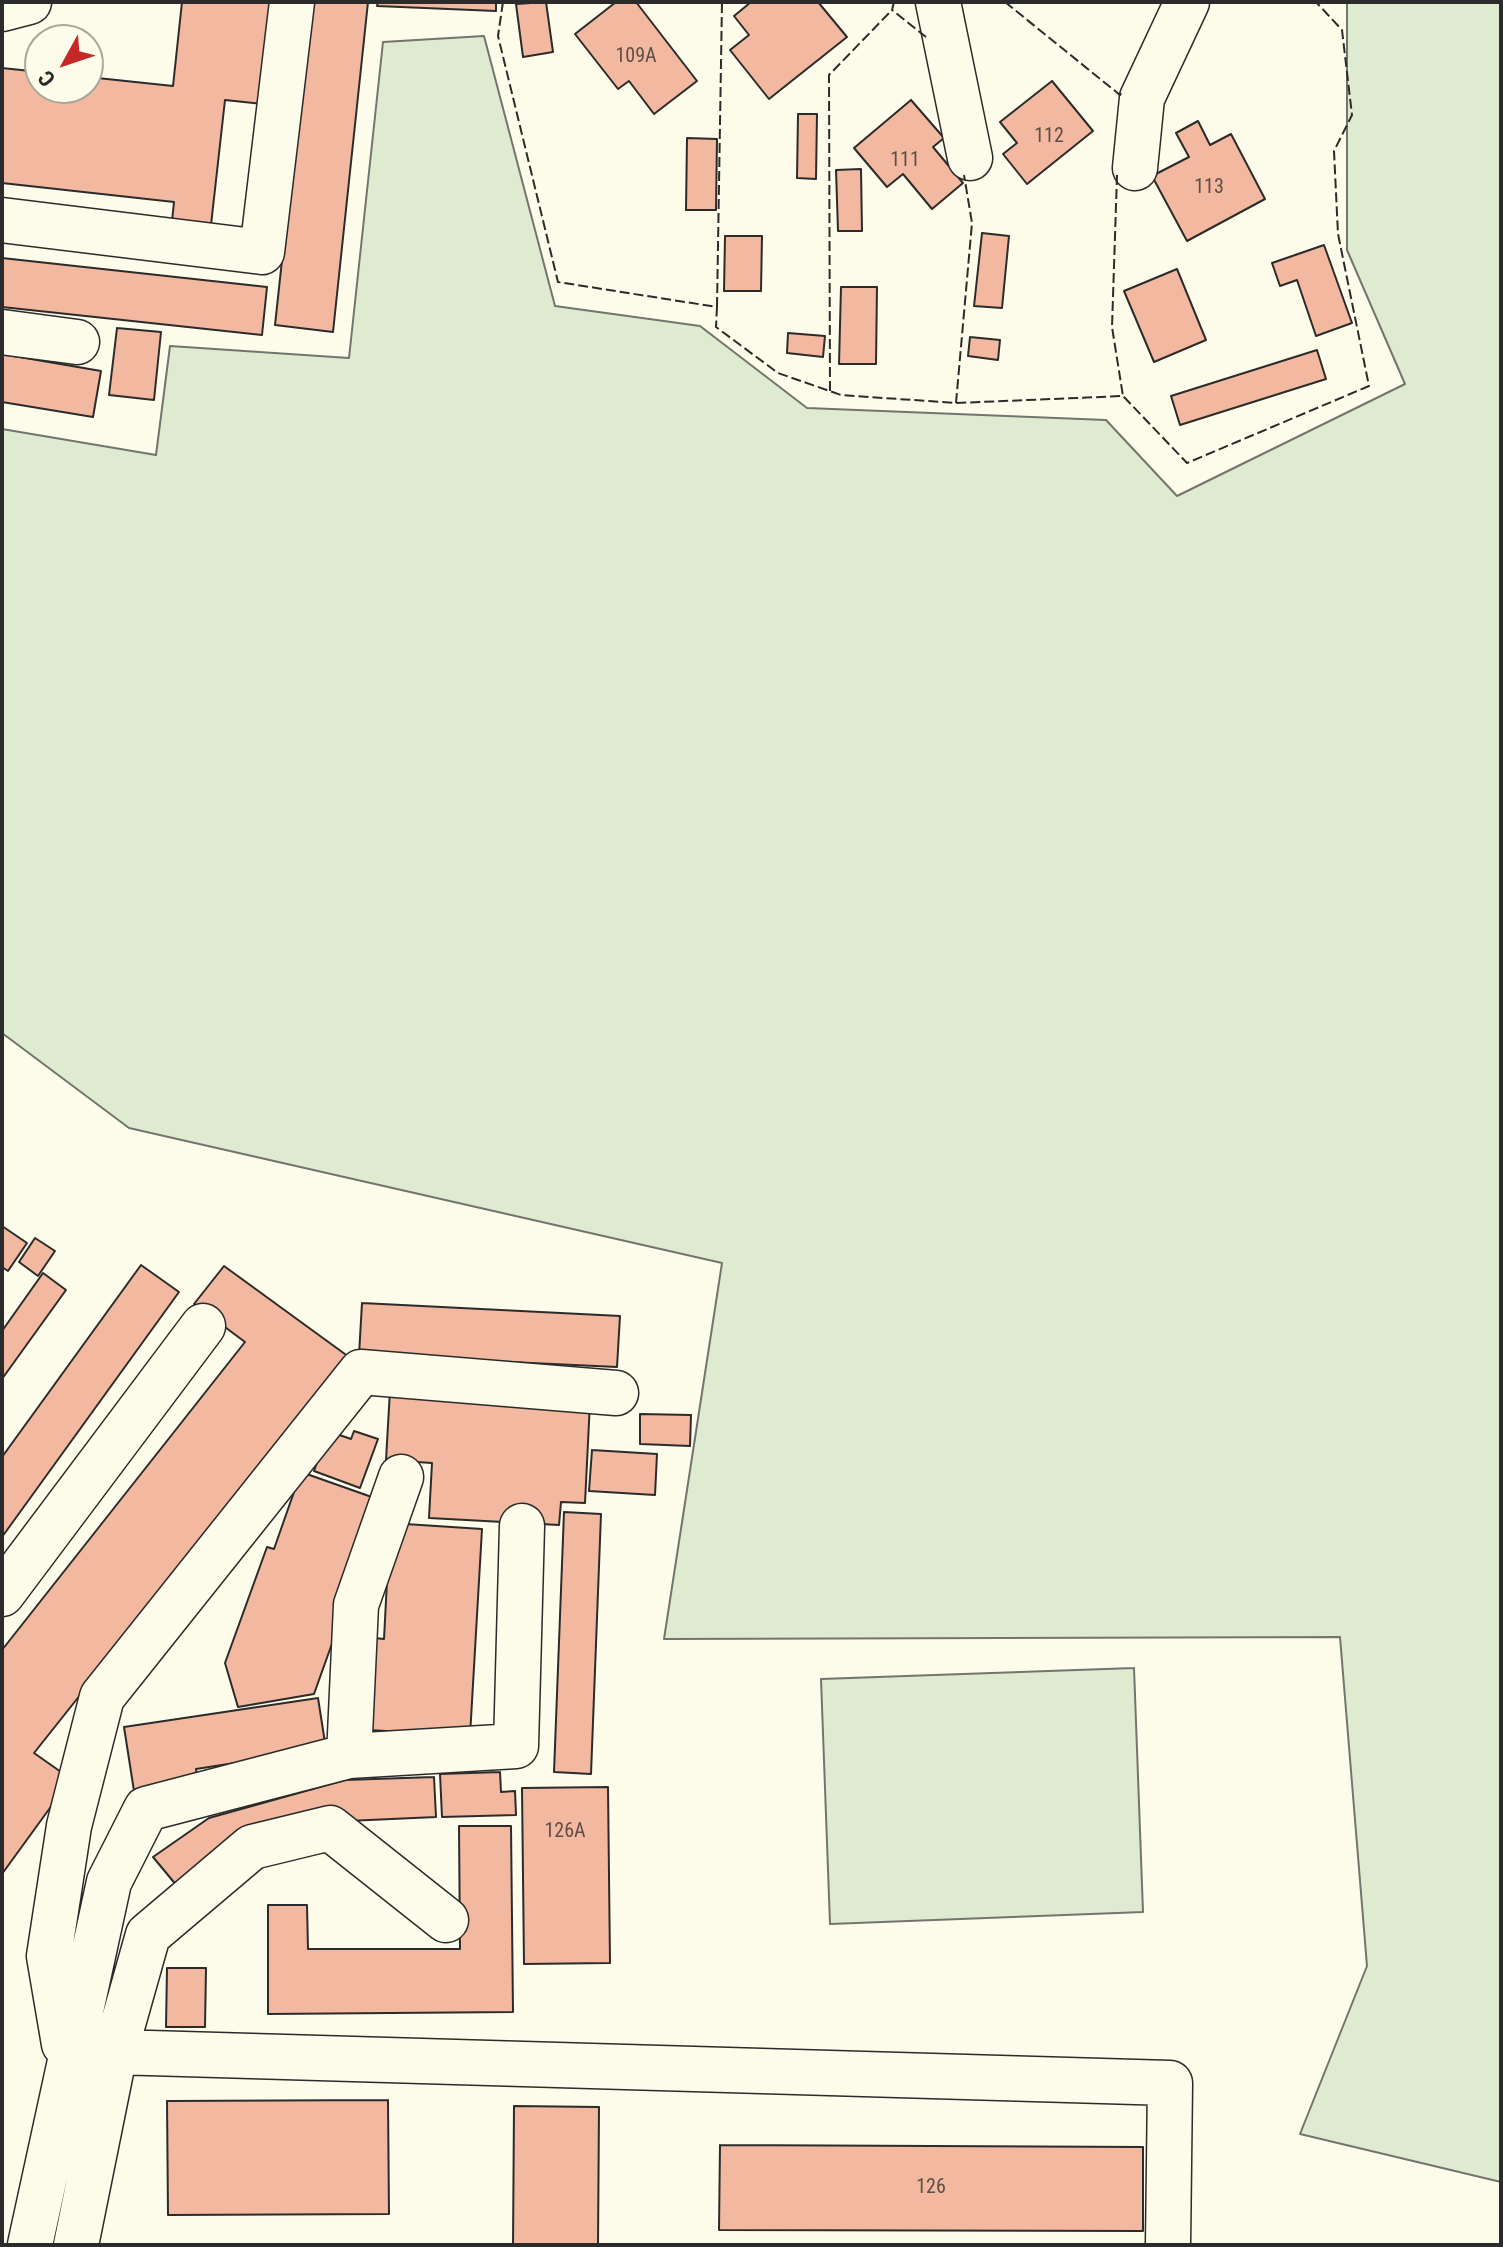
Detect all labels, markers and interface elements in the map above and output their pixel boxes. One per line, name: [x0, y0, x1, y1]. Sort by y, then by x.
north arrow: [24, 24, 104, 104]
house number: 109А: [615, 45, 657, 69]
text: С: [33, 66, 60, 91]
house number: 112: [1034, 125, 1064, 149]
house number: 111: [890, 149, 920, 173]
house number: 113: [1194, 176, 1224, 200]
house number: 126А: [544, 1820, 586, 1844]
house number: 126: [916, 2176, 946, 2200]

